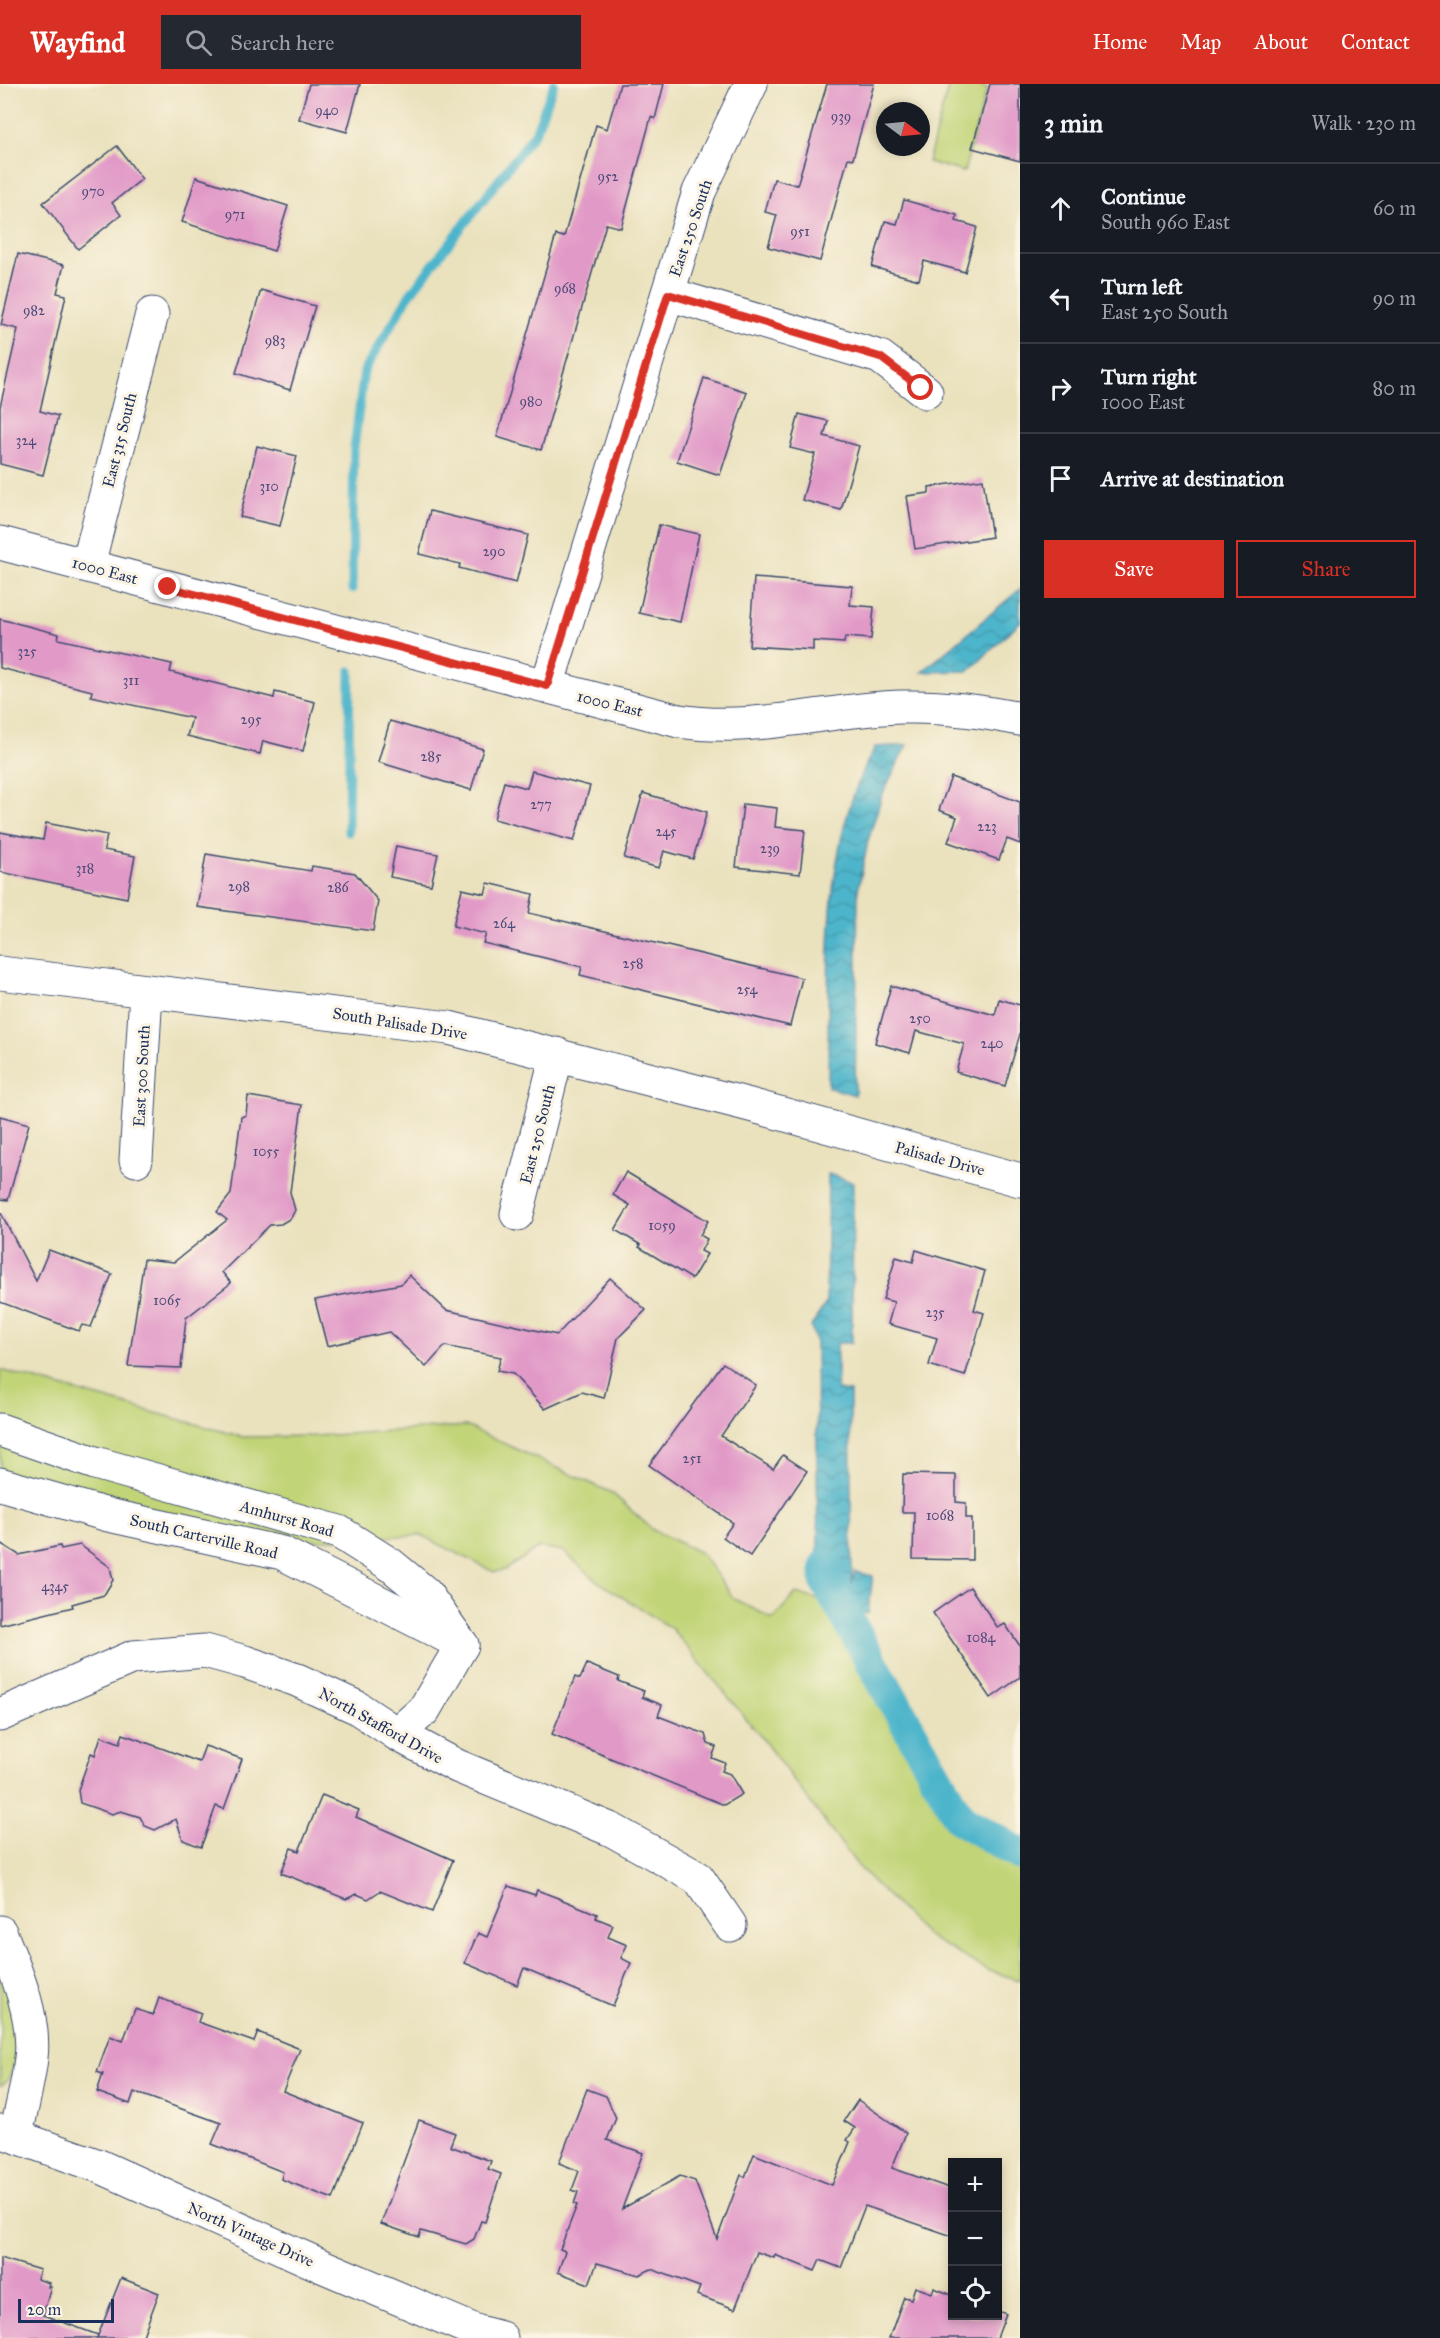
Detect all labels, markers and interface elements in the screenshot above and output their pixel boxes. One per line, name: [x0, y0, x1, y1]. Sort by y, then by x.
search box: [161, 15, 581, 69]
text: Wayfind: [30, 25, 125, 60]
icon: search: [182, 26, 215, 59]
text: Search here: [230, 29, 334, 56]
text: Home: [1092, 29, 1147, 55]
text: Map: [1180, 29, 1221, 55]
text: About: [1254, 29, 1308, 55]
text: Contact: [1341, 29, 1410, 55]
house number: 940: [315, 102, 339, 119]
north arrow: [876, 102, 930, 156]
text: 3 min: [1044, 107, 1103, 139]
house number: 939: [831, 108, 851, 125]
text: Walk · 230 m: [1311, 111, 1416, 135]
house number: 952: [598, 168, 619, 185]
street label: East 250 South: [665, 177, 716, 279]
house number: 970: [81, 183, 105, 200]
text: Continue: [1101, 183, 1186, 210]
icon: ahead: [1044, 192, 1077, 225]
text: 60 m: [1373, 196, 1416, 220]
house number: 971: [225, 206, 246, 223]
text: South 960 East: [1101, 210, 1230, 234]
house number: 951: [790, 223, 810, 240]
text: Turn left: [1101, 273, 1183, 300]
house number: 968: [554, 280, 576, 297]
icon: left: [1044, 282, 1077, 315]
text: 90 m: [1373, 286, 1416, 310]
text: East 250 South: [1101, 300, 1228, 324]
house number: 982: [23, 302, 45, 319]
house number: 983: [265, 332, 285, 349]
text: Turn right: [1101, 363, 1197, 390]
icon: right: [1044, 372, 1077, 405]
route start: [907, 374, 933, 400]
text: 80 m: [1373, 376, 1416, 400]
text: 1000 East: [1101, 390, 1185, 414]
street label: East 315 South: [99, 391, 140, 490]
house number: 980: [519, 393, 543, 410]
house number: 324: [16, 432, 37, 449]
icon: arrive: [1044, 462, 1077, 495]
text: Arrive at destination: [1101, 465, 1284, 492]
house number: 310: [259, 478, 279, 495]
button: Save: [1044, 540, 1224, 598]
button: Share: [1236, 540, 1416, 598]
house number: 290: [483, 543, 505, 560]
street label: 1000 East: [70, 553, 140, 588]
route end: [154, 573, 180, 599]
house number: 325: [18, 643, 37, 660]
house number: 311: [123, 672, 140, 689]
street label: 1000 East: [575, 686, 645, 721]
house number: 295: [241, 711, 262, 728]
house number: 285: [421, 748, 442, 765]
house number: 277: [530, 796, 552, 813]
house number: 223: [977, 818, 997, 835]
house number: 245: [655, 823, 677, 840]
house number: 239: [760, 840, 780, 857]
house number: 318: [76, 860, 94, 877]
house number: 298: [228, 878, 250, 895]
house number: 286: [327, 879, 350, 896]
house number: 264: [493, 915, 516, 932]
house number: 258: [623, 955, 643, 972]
house number: 254: [737, 981, 759, 998]
street label: South Palisade Drive: [331, 1003, 469, 1044]
house number: 250: [909, 1010, 931, 1027]
street label: East 300 South: [129, 1024, 154, 1128]
house number: 240: [981, 1035, 1003, 1052]
street label: East 250 South: [516, 1082, 559, 1186]
street label: Palisade Drive: [893, 1137, 987, 1180]
house number: 1055: [253, 1143, 280, 1160]
house number: 1059: [648, 1217, 676, 1234]
house number: 1065: [153, 1292, 181, 1309]
house number: 235: [925, 1304, 945, 1321]
house number: 251: [683, 1450, 702, 1467]
street label: Amhurst Road: [237, 1496, 336, 1541]
house number: 1068: [926, 1507, 954, 1524]
street label: South Carterville Road: [128, 1510, 280, 1563]
house number: 4345: [41, 1578, 69, 1595]
house number: 1084: [967, 1629, 997, 1646]
street label: North Stafford Drive: [315, 1683, 447, 1768]
map controls: [948, 2158, 1002, 2320]
button: +: [948, 2158, 1002, 2212]
street label: North Vintage Drive: [184, 2198, 317, 2272]
button: −: [948, 2212, 1002, 2266]
button: locate: [948, 2266, 1002, 2320]
scale bar: [18, 2296, 114, 2324]
text: 20 m: [27, 2300, 61, 2319]

